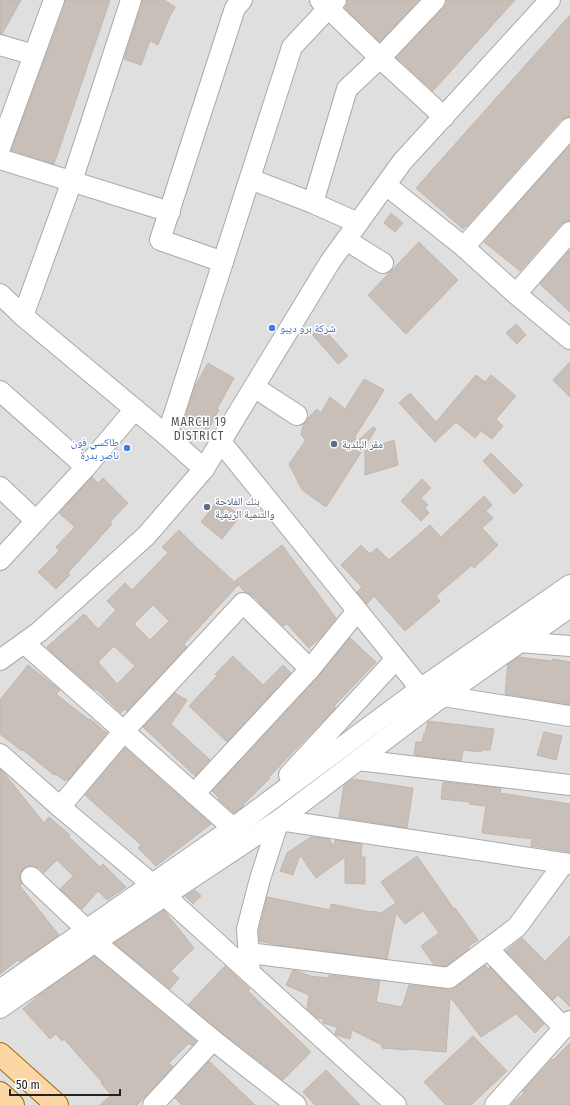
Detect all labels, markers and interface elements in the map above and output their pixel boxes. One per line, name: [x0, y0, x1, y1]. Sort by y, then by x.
place label: شركة برو ديبو: [280, 322, 336, 335]
marker: شركة برو ديبو: [267, 323, 277, 333]
district label: MARCH 19 DISTRICT: [171, 415, 227, 443]
place label: طاكسي فون ناصر بدرة: [71, 436, 119, 462]
place label: مقر البلدية: [342, 438, 383, 451]
marker: مقر البلدية: [329, 439, 339, 449]
marker: طاكسي فون ناصر بدرة: [122, 443, 132, 453]
place label: بنك الفلاحة والتنمية الريفية: [215, 495, 275, 521]
marker: بنك الفلاحة والتنمية الريفية: [202, 502, 212, 512]
scale bar: [10, 1071, 120, 1097]
text: 50 m: [16, 1078, 40, 1092]

